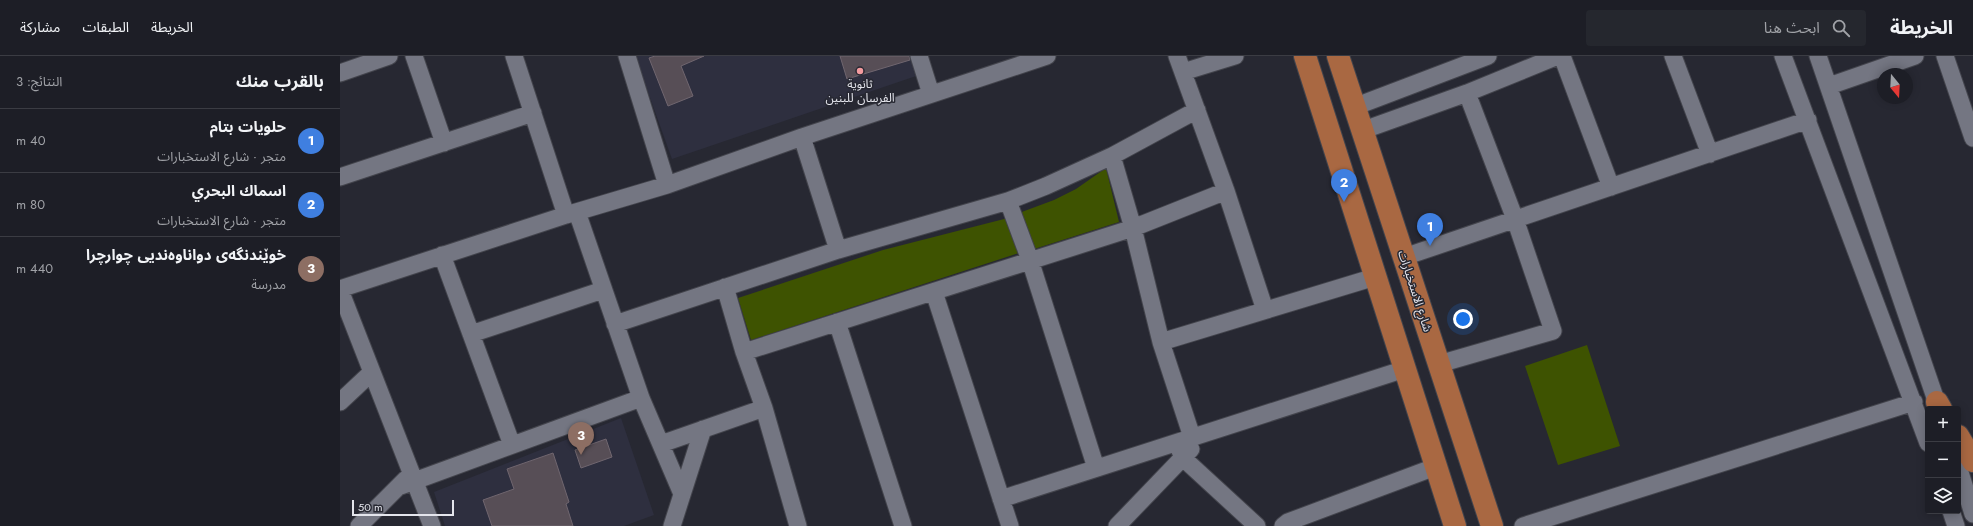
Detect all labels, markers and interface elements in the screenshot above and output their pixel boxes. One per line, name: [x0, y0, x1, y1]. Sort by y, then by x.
search box: [1586, 10, 1866, 46]
text: الخريطة: [1890, 14, 1953, 41]
text: مشاركة: [20, 17, 60, 37]
text: الطبقات: [82, 17, 129, 37]
text: الخريطة: [151, 17, 193, 37]
text: ابحث هنا: [1764, 17, 1820, 39]
icon: search: [1830, 17, 1852, 39]
marker: ثانوية الفرسان للبنين: [855, 66, 865, 76]
north arrow: [1877, 68, 1913, 104]
text: بالقرب منك: [236, 69, 324, 93]
text: النتائج: 3: [16, 72, 62, 91]
place label: ثانوية الفرسان للبنين: [825, 75, 895, 107]
text: حلويات بتام: [210, 116, 286, 138]
text: 40 m: [16, 131, 45, 150]
text: 1: [308, 131, 314, 150]
text: متجر · شارع الاستخبارات: [157, 147, 286, 166]
pin: 2: [1331, 169, 1357, 202]
text: اسماك البحري: [192, 180, 286, 202]
text: 80 m: [16, 195, 45, 214]
text: 2: [307, 195, 315, 214]
text: متجر · شارع الاستخبارات: [157, 211, 286, 230]
pin: 1: [1417, 213, 1443, 246]
text: خوێندنگەی دواناوەندیی چوارچرا: [86, 244, 286, 266]
street label: شارع الاستخبارات: [1393, 248, 1437, 334]
text: 440 m: [16, 259, 53, 278]
text: 3: [307, 259, 315, 278]
text: مدرسة: [251, 275, 286, 294]
your location: [1453, 309, 1473, 329]
map controls: [1925, 406, 1961, 514]
button: +: [1925, 406, 1961, 442]
pin: 3: [568, 422, 594, 455]
button: −: [1925, 442, 1961, 478]
button: layers: [1925, 478, 1961, 514]
scale bar: [352, 498, 454, 517]
text: 50 m: [358, 499, 383, 515]

